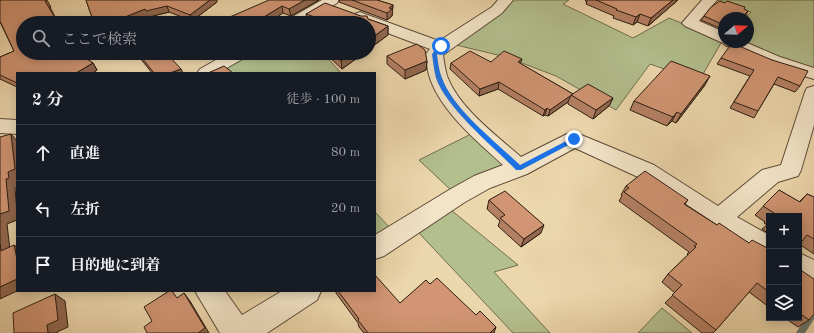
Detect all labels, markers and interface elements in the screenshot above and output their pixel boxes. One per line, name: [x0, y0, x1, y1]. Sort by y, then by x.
north arrow: [718, 12, 754, 48]
search box: [16, 16, 376, 60]
icon: search: [30, 27, 52, 49]
text: ここで検索: [62, 33, 137, 48]
route start: [432, 37, 450, 55]
text: 2 分: [32, 92, 64, 109]
text: 徒歩 · 100 m: [286, 93, 360, 106]
route end: [565, 130, 583, 148]
icon: ahead: [32, 142, 54, 164]
text: 80 m: [331, 146, 360, 159]
text: 直進: [70, 147, 100, 162]
icon: left: [32, 198, 54, 220]
text: 20 m: [331, 202, 360, 215]
text: 左折: [70, 203, 100, 218]
map controls: [766, 213, 802, 321]
button: +: [766, 213, 802, 249]
button: −: [766, 249, 802, 285]
icon: arrive: [32, 254, 54, 276]
text: 目的地に到着: [70, 259, 160, 274]
button: layers: [766, 285, 802, 321]

